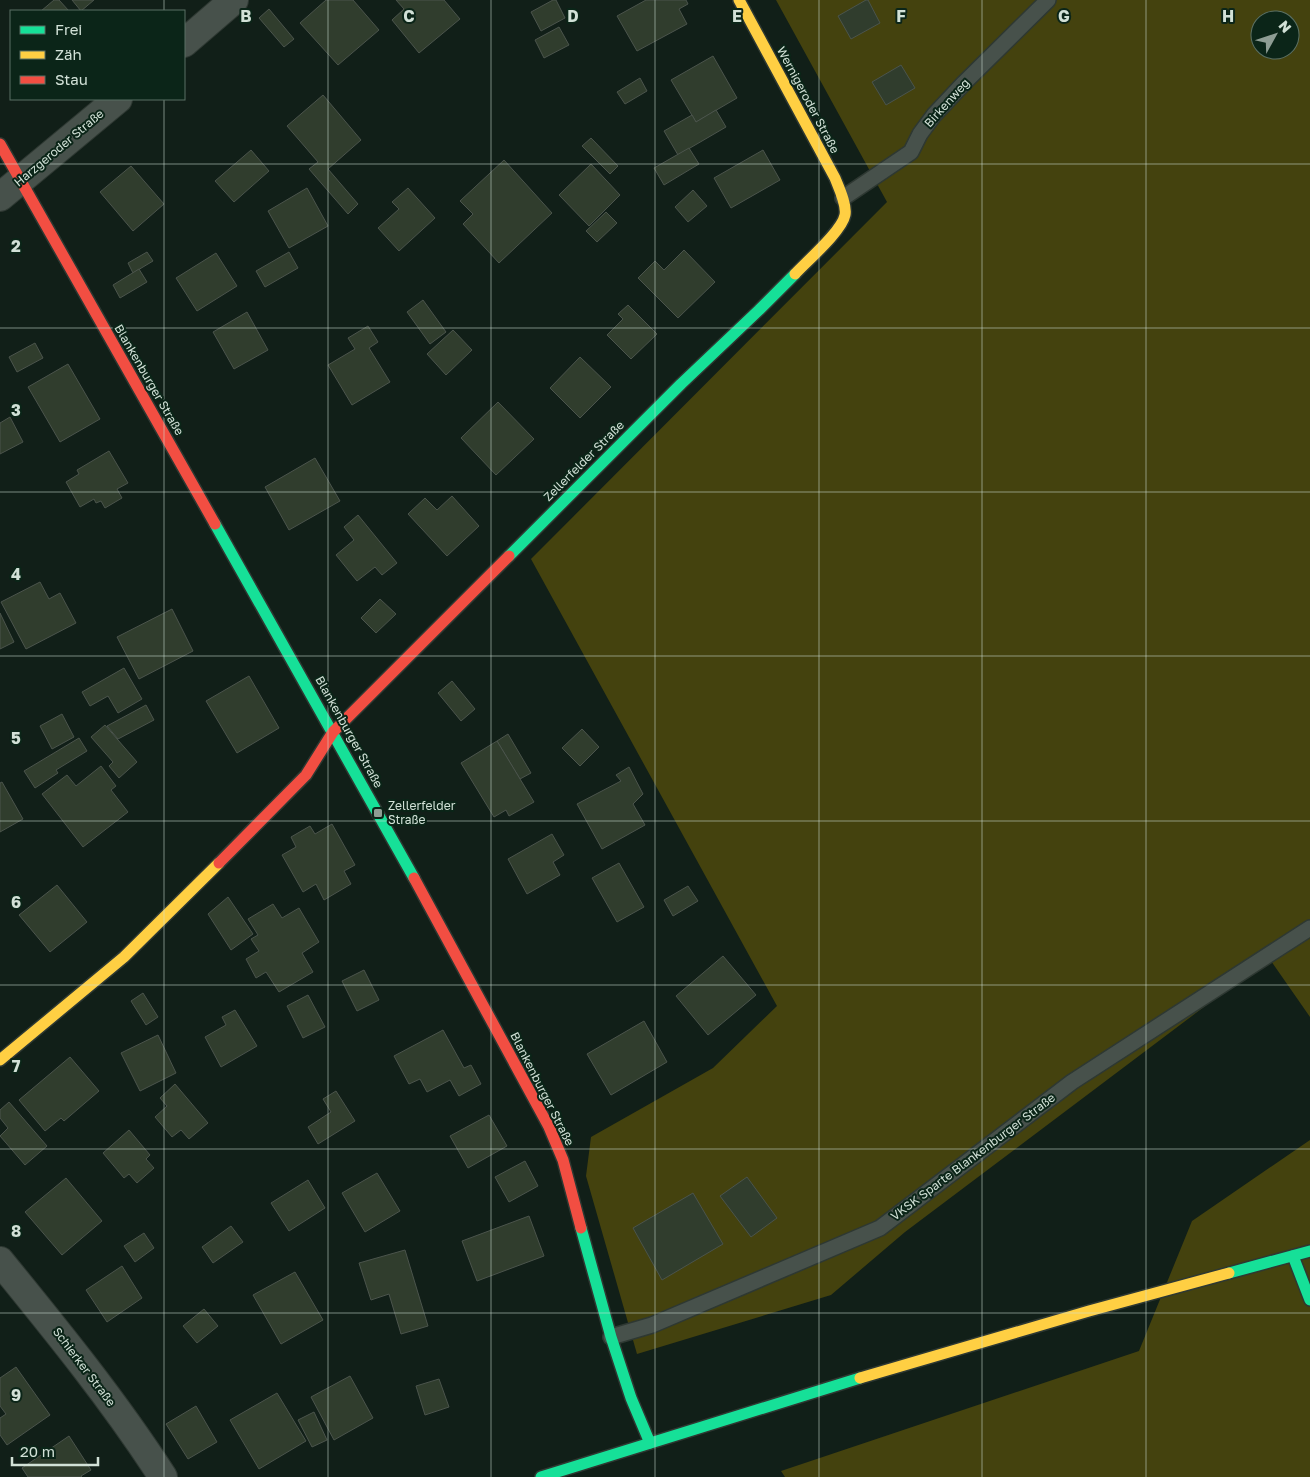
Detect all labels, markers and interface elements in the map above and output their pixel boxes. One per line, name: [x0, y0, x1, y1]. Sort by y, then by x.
text: B: [240, 6, 252, 26]
text: C: [403, 6, 415, 26]
text: D: [567, 6, 579, 26]
text: E: [732, 6, 742, 26]
text: F: [896, 6, 906, 26]
text: G: [1058, 6, 1070, 26]
text: H: [1222, 6, 1234, 26]
legend: [10, 10, 185, 100]
north arrow: [1250, 10, 1300, 60]
text: N: [1275, 17, 1295, 36]
text: Frei: [55, 20, 82, 38]
street label: Wernigeroder Straße: [774, 44, 843, 156]
text: Zäh: [55, 45, 82, 63]
text: Stau: [55, 70, 88, 88]
street label: Birkenweg: [921, 75, 972, 130]
street label: Harzgeroder Straße: [11, 106, 107, 190]
text: 2: [11, 236, 21, 256]
street label: Blankenburger Straße: [112, 322, 187, 438]
text: 3: [11, 400, 21, 420]
street label: Zellerfelder Straße: [540, 417, 627, 504]
text: 4: [11, 564, 21, 584]
street label: Blankenburger Straße: [312, 673, 386, 790]
text: 5: [11, 728, 21, 748]
place label: Zellerfelder Straße: [388, 798, 456, 827]
marker: Zellerfelder Straße: [372, 807, 384, 819]
text: 6: [11, 892, 21, 912]
street label: Blankenburger Straße: [507, 1029, 578, 1148]
text: 7: [12, 1056, 21, 1076]
street label: VKSK Sparte Blankenburger Straße: [887, 1090, 1058, 1223]
text: 8: [11, 1221, 21, 1241]
street label: Schierker Straße: [50, 1324, 119, 1409]
text: 9: [11, 1385, 21, 1405]
scale bar: [12, 1434, 99, 1466]
text: 20 m: [20, 1442, 55, 1460]

